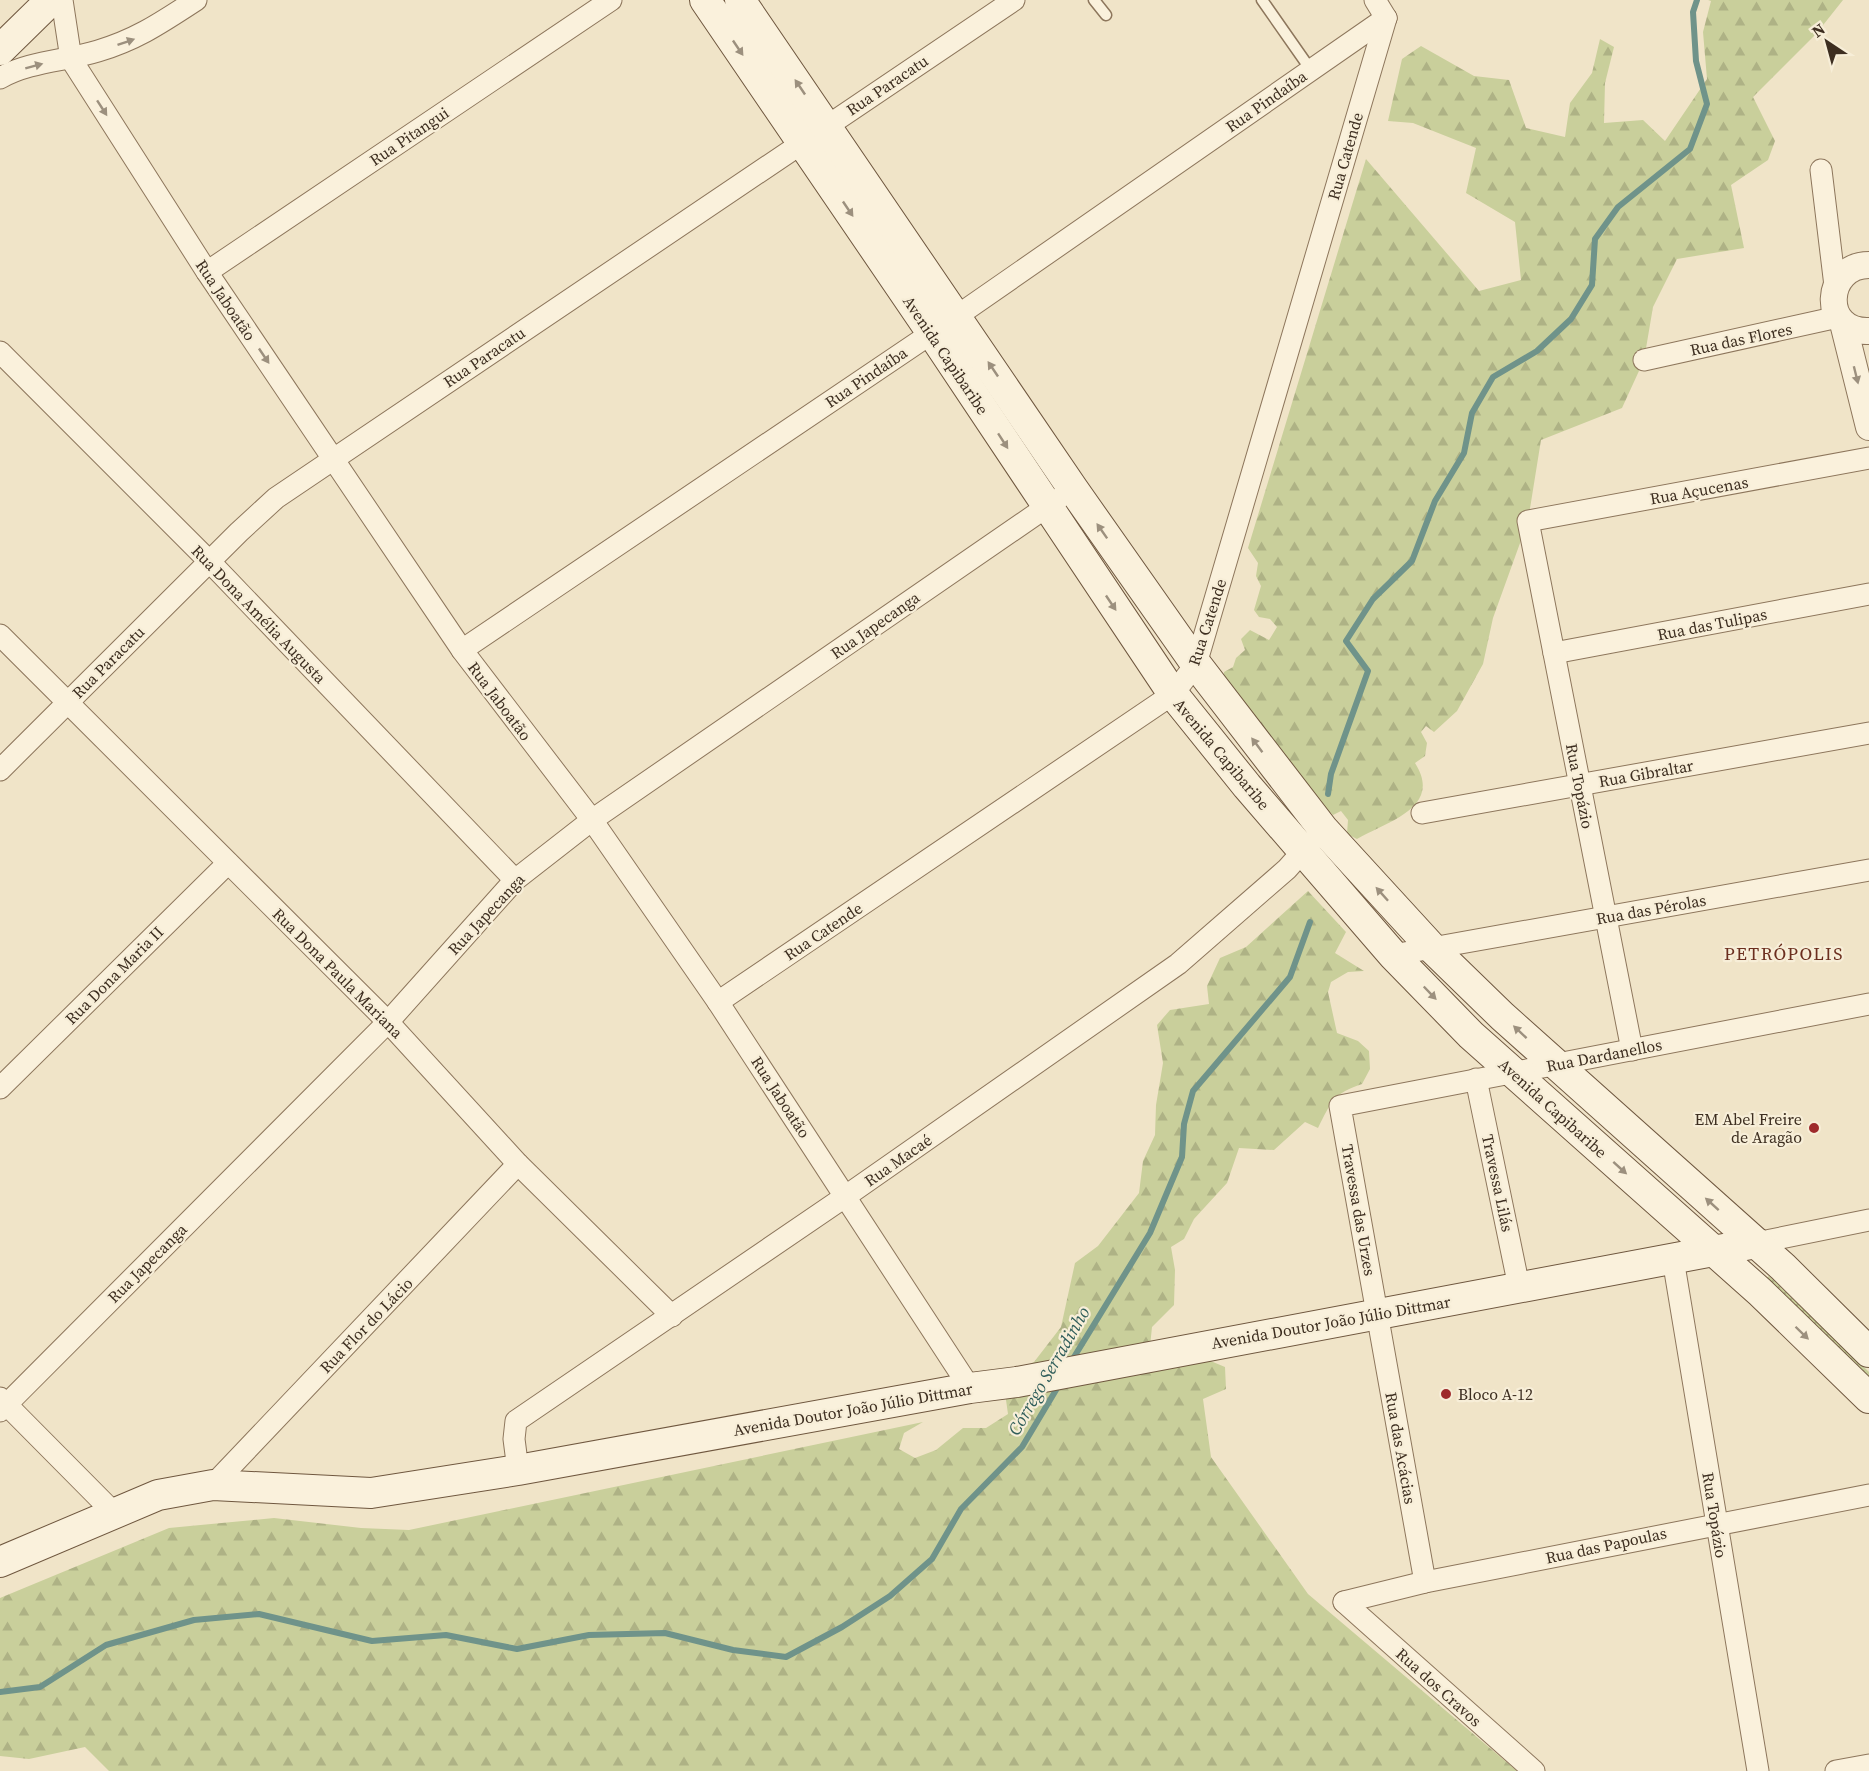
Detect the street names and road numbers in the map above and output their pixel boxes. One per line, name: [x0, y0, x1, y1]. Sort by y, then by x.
street label: Rua Paracatu: [842, 50, 932, 120]
street label: Rua Pindaíba: [1221, 64, 1312, 137]
street label: Rua Pitangui: [365, 101, 453, 171]
street label: Rua Catende: [1322, 110, 1368, 202]
street label: Rua Jaboatão: [191, 255, 261, 345]
street label: Avenida Capibaribe: [898, 291, 994, 419]
street label: Rua das Flores: [1688, 317, 1794, 361]
street label: Rua Paracatu: [439, 322, 529, 392]
street label: Rua Pindaíba: [821, 341, 912, 413]
street label: Rua Açucenas: [1648, 471, 1750, 509]
street label: Rua Dona Amélia Augusta: [187, 540, 332, 689]
street label: Rua Catende: [1183, 576, 1231, 668]
street label: Rua Japecanga: [826, 586, 925, 664]
street label: Rua das Tulipas: [1655, 603, 1769, 645]
street label: Rua Paracatu: [67, 621, 149, 703]
street label: Rua Jaboatão: [463, 657, 537, 745]
street label: Avenida Capibaribe: [1169, 694, 1275, 814]
street label: Rua Topázio: [1561, 741, 1599, 831]
street label: Rua Gibraltar: [1597, 754, 1695, 792]
street label: Rua Japecanga: [442, 868, 530, 960]
street label: Rua das Pérolas: [1594, 888, 1708, 930]
street label: Rua Catende: [780, 897, 866, 965]
street label: Rua Dona Paula Mariana: [268, 903, 409, 1044]
street label: Rua Dona Maria II: [60, 921, 168, 1029]
street label: Rua Dardanellos: [1544, 1033, 1664, 1077]
street label: Rua Jaboatão: [746, 1052, 816, 1142]
street label: Avenida Capibaribe: [1494, 1053, 1612, 1163]
street label: Rua Macaé: [860, 1129, 936, 1191]
street label: Travessa Lilás: [1477, 1132, 1519, 1234]
street label: Travessa das Urzes: [1337, 1142, 1381, 1278]
street label: Rua Japecanga: [102, 1218, 192, 1308]
street label: Rua Flor do Lácio: [315, 1272, 418, 1378]
street label: Avenida Doutor João Júlio Dittmar: [1210, 1290, 1453, 1354]
street label: Avenida Doutor João Júlio Dittmar: [732, 1377, 975, 1441]
street label: Rua das Acácias: [1380, 1390, 1422, 1506]
street label: Rua Topázio: [1697, 1471, 1733, 1560]
street label: Rua das Papoulas: [1543, 1521, 1669, 1569]
street label: Rua dos Cravos: [1392, 1643, 1487, 1731]

